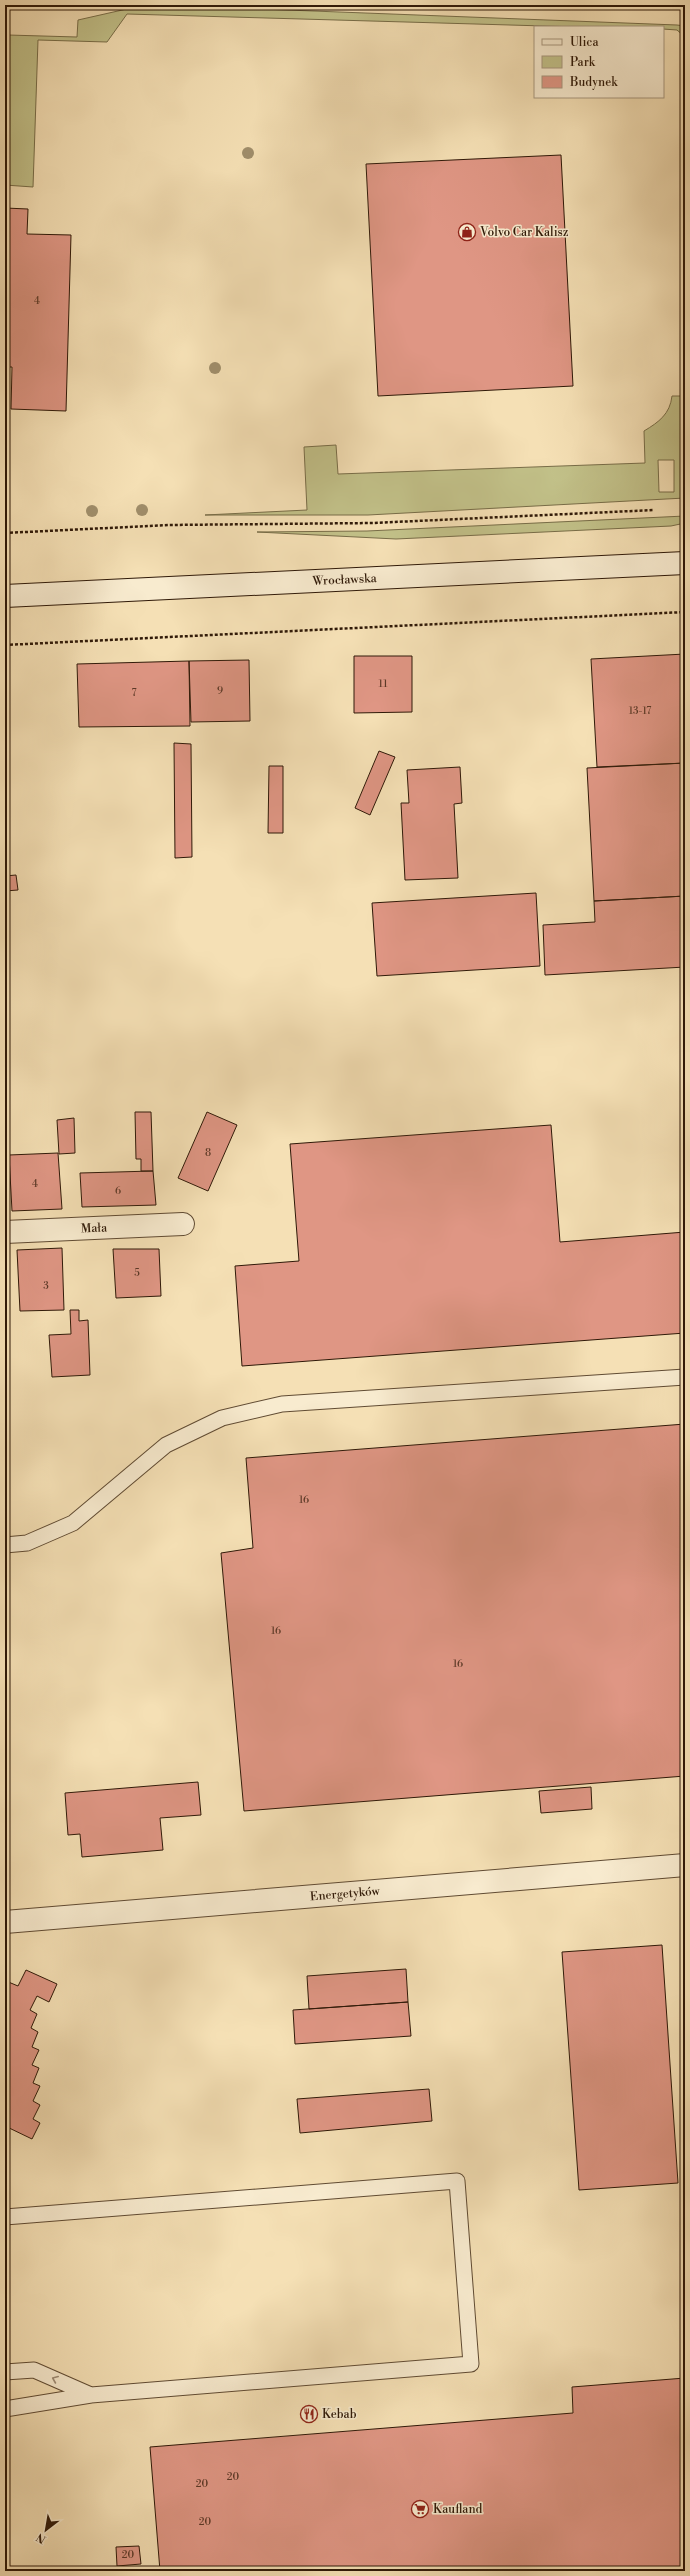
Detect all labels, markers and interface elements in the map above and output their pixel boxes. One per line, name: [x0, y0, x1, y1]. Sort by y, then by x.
legend: [534, 26, 664, 98]
text: Ulica: [570, 35, 599, 50]
text: Park: [570, 55, 596, 70]
text: Budynek: [569, 75, 618, 90]
shop icon: Volvo Car Kalisz: [457, 222, 477, 242]
place label: Volvo Car Kalisz: [479, 225, 569, 240]
house number: 4: [34, 295, 40, 307]
street label: Wrocławska: [311, 570, 378, 589]
house number: 11: [379, 678, 388, 690]
house number: 9: [217, 685, 223, 697]
house number: 7: [131, 687, 137, 699]
house number: 13-17: [629, 705, 651, 717]
house number: 8: [205, 1147, 211, 1159]
house number: 4: [32, 1178, 38, 1190]
house number: 6: [115, 1185, 121, 1197]
street label: Mała: [80, 1220, 108, 1236]
house number: 5: [134, 1267, 140, 1279]
house number: 3: [43, 1280, 49, 1292]
house number: 16: [299, 1494, 309, 1506]
house number: 16: [271, 1625, 281, 1637]
house number: 16: [453, 1658, 463, 1670]
street label: Energetyków: [309, 1883, 381, 1904]
one-way arrow: [52, 2376, 59, 2384]
restaurant icon: Kebab: [299, 2404, 319, 2424]
place label: Kebab: [322, 2407, 357, 2422]
house number: 20: [227, 2471, 240, 2483]
house number: 20: [196, 2478, 209, 2490]
supermarket icon: Kaufland: [410, 2499, 430, 2519]
place label: Kaufland: [433, 2502, 483, 2517]
north arrow: [26, 2510, 66, 2550]
house number: 20: [199, 2516, 212, 2528]
text: N: [34, 2529, 49, 2546]
house number: 20: [122, 2549, 135, 2561]

